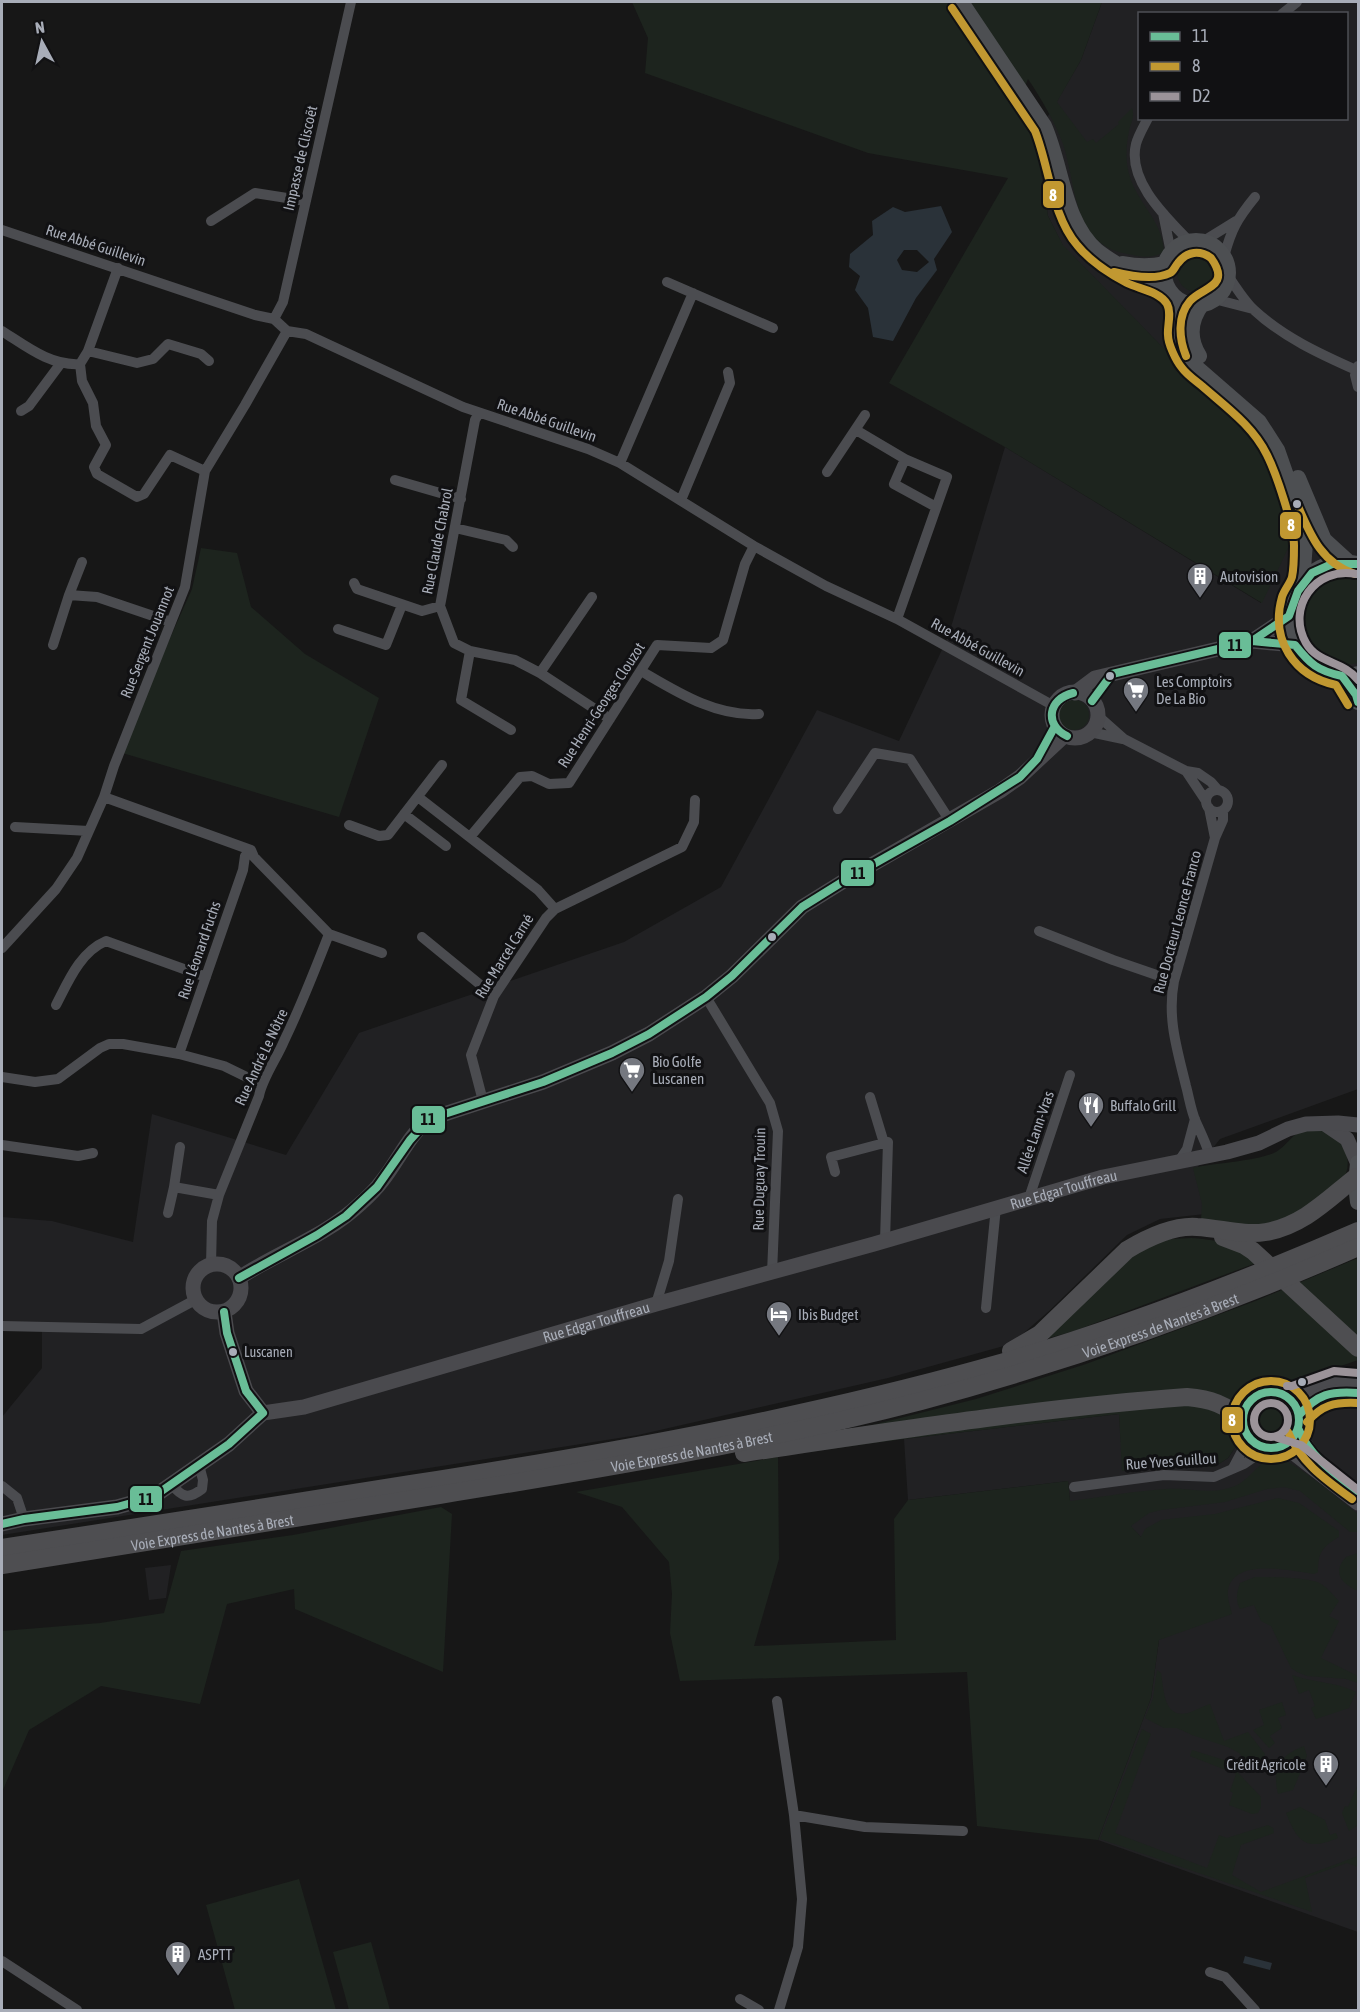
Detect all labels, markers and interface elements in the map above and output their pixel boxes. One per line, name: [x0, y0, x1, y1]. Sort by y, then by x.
north arrow: [12, 12, 72, 72]
legend: [1138, 12, 1348, 120]
text: N: [34, 18, 46, 37]
text: 11: [1192, 25, 1209, 46]
text: 8: [1192, 55, 1200, 76]
text: D2: [1192, 85, 1211, 106]
street label: Impasse de Cliscoët: [280, 104, 320, 212]
line badge: 8: [1042, 180, 1065, 209]
text: 8: [1049, 186, 1057, 204]
street label: Rue Abbé Guillevin: [44, 221, 148, 269]
street label: Rue Abbé Guillevin: [495, 395, 599, 445]
street label: Rue Claude Chabrol: [418, 486, 456, 596]
unlabelled marker: [1291, 498, 1303, 510]
line badge: 8: [1279, 511, 1302, 540]
text: 8: [1287, 516, 1295, 534]
building icon: Autovision: [1185, 561, 1215, 599]
place label: Autovision: [1220, 568, 1278, 585]
street label: Rue Sergent Jouannot: [117, 584, 177, 700]
street label: Rue Abbé Guillevin: [928, 614, 1028, 680]
line badge: 11: [1218, 631, 1252, 659]
text: 11: [1227, 636, 1243, 654]
street label: Rue Henri-Georges Clouzot: [554, 639, 648, 771]
unlabelled marker: [1104, 670, 1116, 682]
place label: Les Comptoirs De La Bio: [1156, 673, 1232, 707]
supermarket icon: Les Comptoirs De La Bio: [1121, 675, 1151, 713]
street label: Rue Docteur Leonce Franco: [1150, 849, 1204, 995]
line badge: 11: [840, 859, 875, 887]
text: 11: [850, 864, 866, 882]
street label: Rue Léonard Fuchs: [174, 899, 224, 1001]
street label: Rue Marcel Carné: [471, 911, 537, 1001]
unlabelled marker: [766, 931, 778, 943]
street label: Rue André Le Nôtre: [231, 1006, 291, 1108]
place label: Bio Golfe Luscanen: [652, 1053, 704, 1087]
supermarket icon: Bio Golfe Luscanen: [617, 1055, 647, 1093]
street label: Allée Lann-Vras: [1013, 1089, 1057, 1175]
restaurant icon: Buffalo Grill: [1076, 1090, 1106, 1128]
place label: Buffalo Grill: [1110, 1097, 1176, 1114]
line badge: 11: [411, 1105, 446, 1134]
text: 11: [420, 1110, 436, 1128]
street label: Rue Duguay Trouin: [750, 1127, 768, 1231]
street label: Rue Edgar Touffreau: [1008, 1166, 1118, 1212]
street label: Voie Express de Nantes à Brest: [1080, 1289, 1241, 1361]
street label: Rue Edgar Touffreau: [541, 1298, 651, 1345]
hotel icon: Ibis Budget: [764, 1299, 794, 1337]
place label: Ibis Budget: [798, 1306, 858, 1323]
place label: Luscanen: [244, 1344, 293, 1360]
marker: Luscanen: [227, 1346, 239, 1358]
unlabelled marker: [1296, 1376, 1308, 1388]
line badge: 8: [1221, 1406, 1244, 1434]
text: 8: [1228, 1411, 1236, 1429]
street label: Voie Express de Nantes à Brest: [609, 1427, 774, 1475]
street label: Rue Yves Guillou: [1125, 1449, 1217, 1473]
line badge: 11: [129, 1485, 163, 1513]
text: 11: [138, 1490, 154, 1508]
street label: Voie Express de Nantes à Brest: [130, 1510, 295, 1553]
building icon: Crédit Agricole: [1311, 1749, 1341, 1787]
place label: Crédit Agricole: [1226, 1756, 1306, 1773]
building icon: ASPTT: [163, 1939, 193, 1977]
place label: ASPTT: [198, 1946, 233, 1963]

